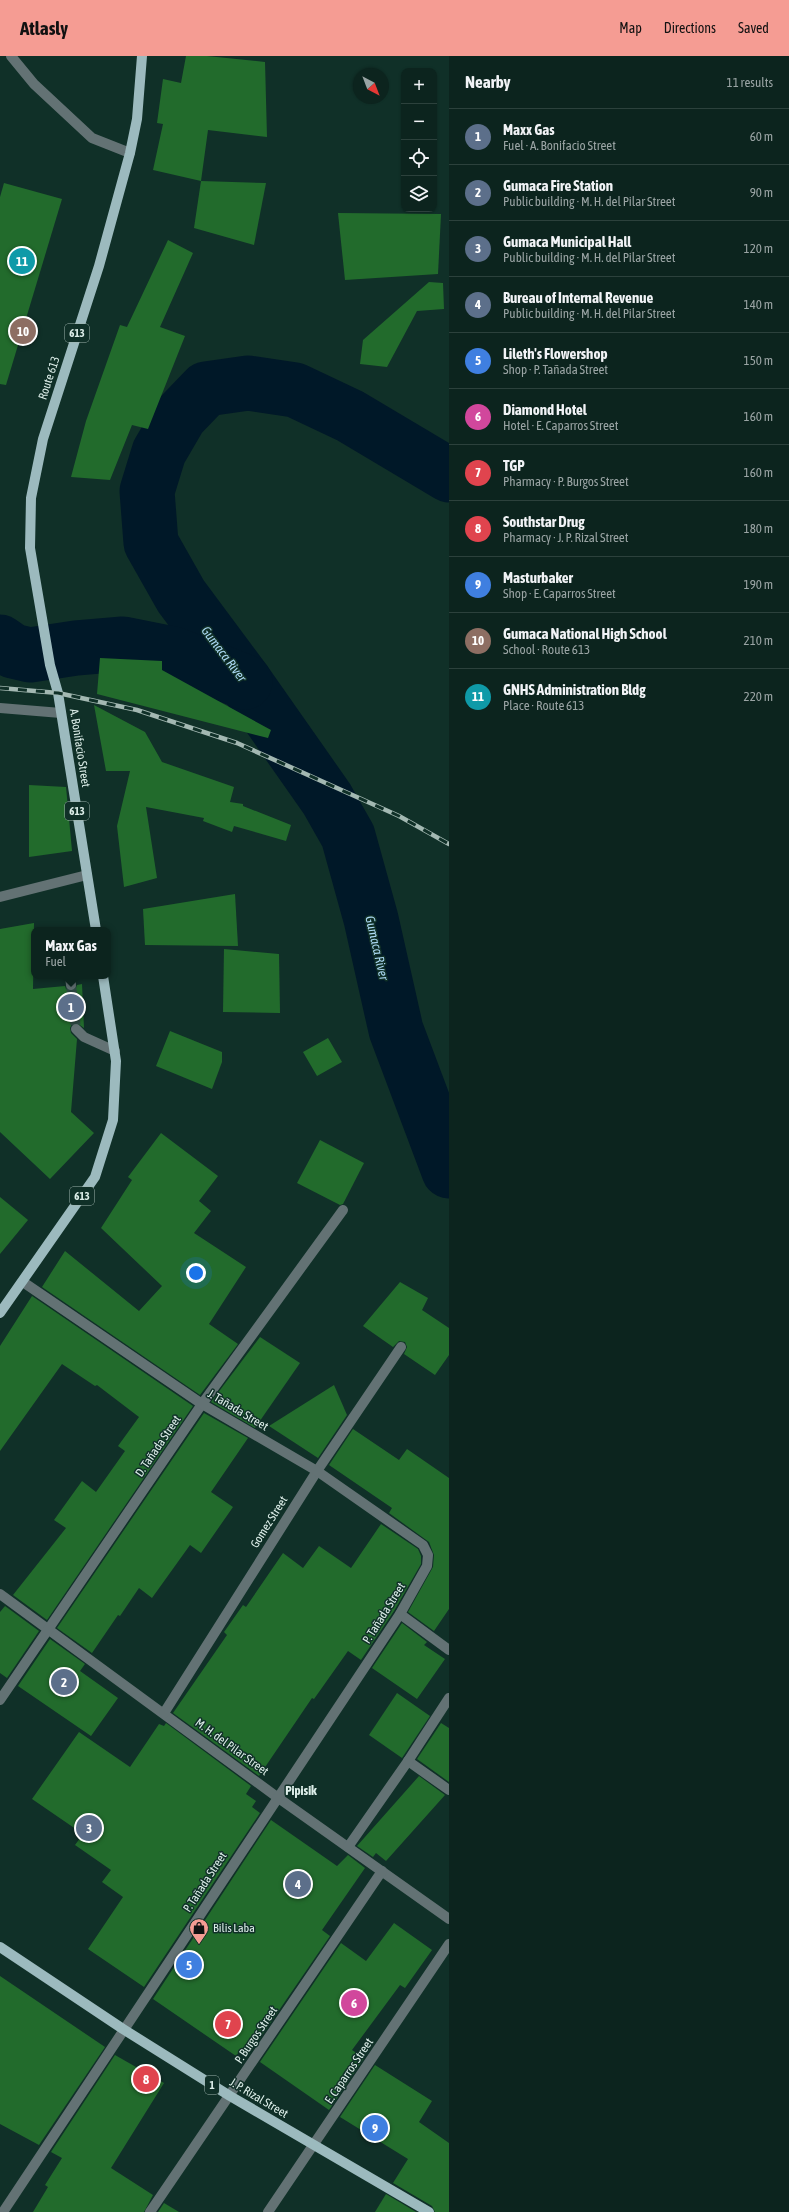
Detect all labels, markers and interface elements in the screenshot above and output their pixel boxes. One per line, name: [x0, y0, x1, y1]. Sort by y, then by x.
text: Atlasly: [20, 17, 68, 39]
text: Map: [619, 20, 642, 36]
text: Directions: [664, 20, 716, 36]
text: Saved: [738, 20, 769, 36]
north arrow: [353, 68, 389, 104]
map controls: [401, 68, 437, 212]
button: +: [401, 68, 437, 104]
text: Nearby: [465, 72, 511, 92]
text: 11 results: [727, 75, 773, 90]
button: −: [401, 104, 437, 140]
text: Maxx Gas: [503, 121, 554, 138]
text: 1: [475, 129, 481, 144]
text: 60 m: [750, 129, 773, 144]
text: Fuel · A. Bonifacio Street: [503, 138, 616, 153]
button: locate: [401, 140, 437, 176]
button: layers: [401, 176, 437, 212]
text: Gumaca Fire Station: [503, 177, 613, 194]
text: 2: [475, 185, 481, 200]
text: 90 m: [750, 185, 773, 200]
text: Public building · M. H. del Pilar Street: [503, 194, 675, 209]
text: Gumaca Municipal Hall: [503, 233, 631, 250]
text: 3: [475, 241, 481, 256]
text: 120 m: [744, 241, 773, 256]
pin: 11: [9, 246, 35, 276]
text: Public building · M. H. del Pilar Street: [503, 250, 675, 265]
text: Bureau of Internal Revenue: [503, 289, 653, 306]
text: 4: [475, 297, 481, 312]
text: 140 m: [744, 297, 773, 312]
text: Public building · M. H. del Pilar Street: [503, 306, 675, 321]
pin: 10: [10, 316, 36, 346]
road number: 613: [65, 324, 89, 342]
text: Lileth's Flowershop: [503, 345, 608, 362]
text: 5: [475, 353, 481, 368]
text: 150 m: [744, 353, 773, 368]
street label: Route 613: [35, 355, 63, 401]
text: Shop · P. Tañada Street: [503, 362, 608, 377]
text: Diamond Hotel: [503, 401, 587, 418]
text: 6: [475, 409, 481, 424]
text: 160 m: [744, 409, 773, 424]
text: Hotel · E. Caparros Street: [503, 418, 618, 433]
text: TGP: [503, 457, 525, 474]
text: 7: [475, 465, 481, 480]
text: 160 m: [744, 465, 773, 480]
text: Pharmacy · P. Burgos Street: [503, 474, 629, 489]
text: Southstar Drug: [503, 513, 585, 530]
text: 8: [475, 521, 481, 536]
text: 180 m: [744, 521, 773, 536]
text: Pharmacy · J. P. Rizal Street: [503, 530, 628, 545]
text: Masturbaker: [503, 569, 573, 586]
text: 9: [475, 577, 481, 592]
text: 190 m: [744, 577, 773, 592]
text: Shop · E. Caparros Street: [503, 586, 616, 601]
water label: Gumaca River: [198, 623, 250, 686]
text: Gumaca National High School: [503, 625, 667, 642]
text: 10: [472, 633, 484, 648]
text: 210 m: [744, 633, 773, 648]
text: School · Route 613: [503, 642, 590, 657]
text: GNHS Administration Bldg: [503, 681, 646, 698]
text: 11: [472, 689, 484, 704]
text: 220 m: [744, 689, 773, 704]
text: Place · Route 613: [503, 698, 584, 713]
street label: A. Bonifacio Street: [67, 708, 93, 789]
road number: 613: [65, 802, 89, 820]
water label: Gumaca River: [362, 914, 392, 983]
popup: [31, 927, 111, 979]
text: Maxx Gas: [45, 937, 97, 954]
text: Fuel: [45, 954, 66, 969]
pin: 1: [58, 992, 84, 1022]
road number: 613: [70, 1187, 94, 1205]
your location: [186, 1263, 206, 1283]
street label: J. Tañada Street: [205, 1386, 271, 1434]
street label: D. Tañada Street: [132, 1412, 184, 1479]
street label: Gomez Street: [248, 1493, 291, 1550]
street label: P. Tañada Street: [360, 1580, 409, 1646]
pin: 2: [51, 1667, 77, 1697]
street label: M. H. del Pilar Street: [193, 1716, 272, 1779]
district label: Pipisik: [285, 1783, 317, 1798]
pin: 3: [76, 1813, 102, 1843]
street label: P. Tañada Street: [180, 1849, 230, 1915]
pin: 4: [285, 1869, 311, 1899]
shop icon: Bilis Laba: [188, 1917, 210, 1945]
place label: Bilis Laba: [213, 1921, 255, 1935]
pin: 5: [176, 1950, 202, 1980]
pin: 6: [341, 1988, 367, 2018]
street label: P. Burgos Street: [232, 2003, 280, 2066]
pin: 7: [215, 2009, 241, 2039]
street label: E. Caparros Street: [322, 2035, 376, 2106]
pin: 8: [133, 2064, 159, 2094]
street label: J. P. Rizal Street: [227, 2075, 291, 2121]
road number: 1: [205, 2076, 219, 2094]
pin: 9: [362, 2113, 388, 2143]

